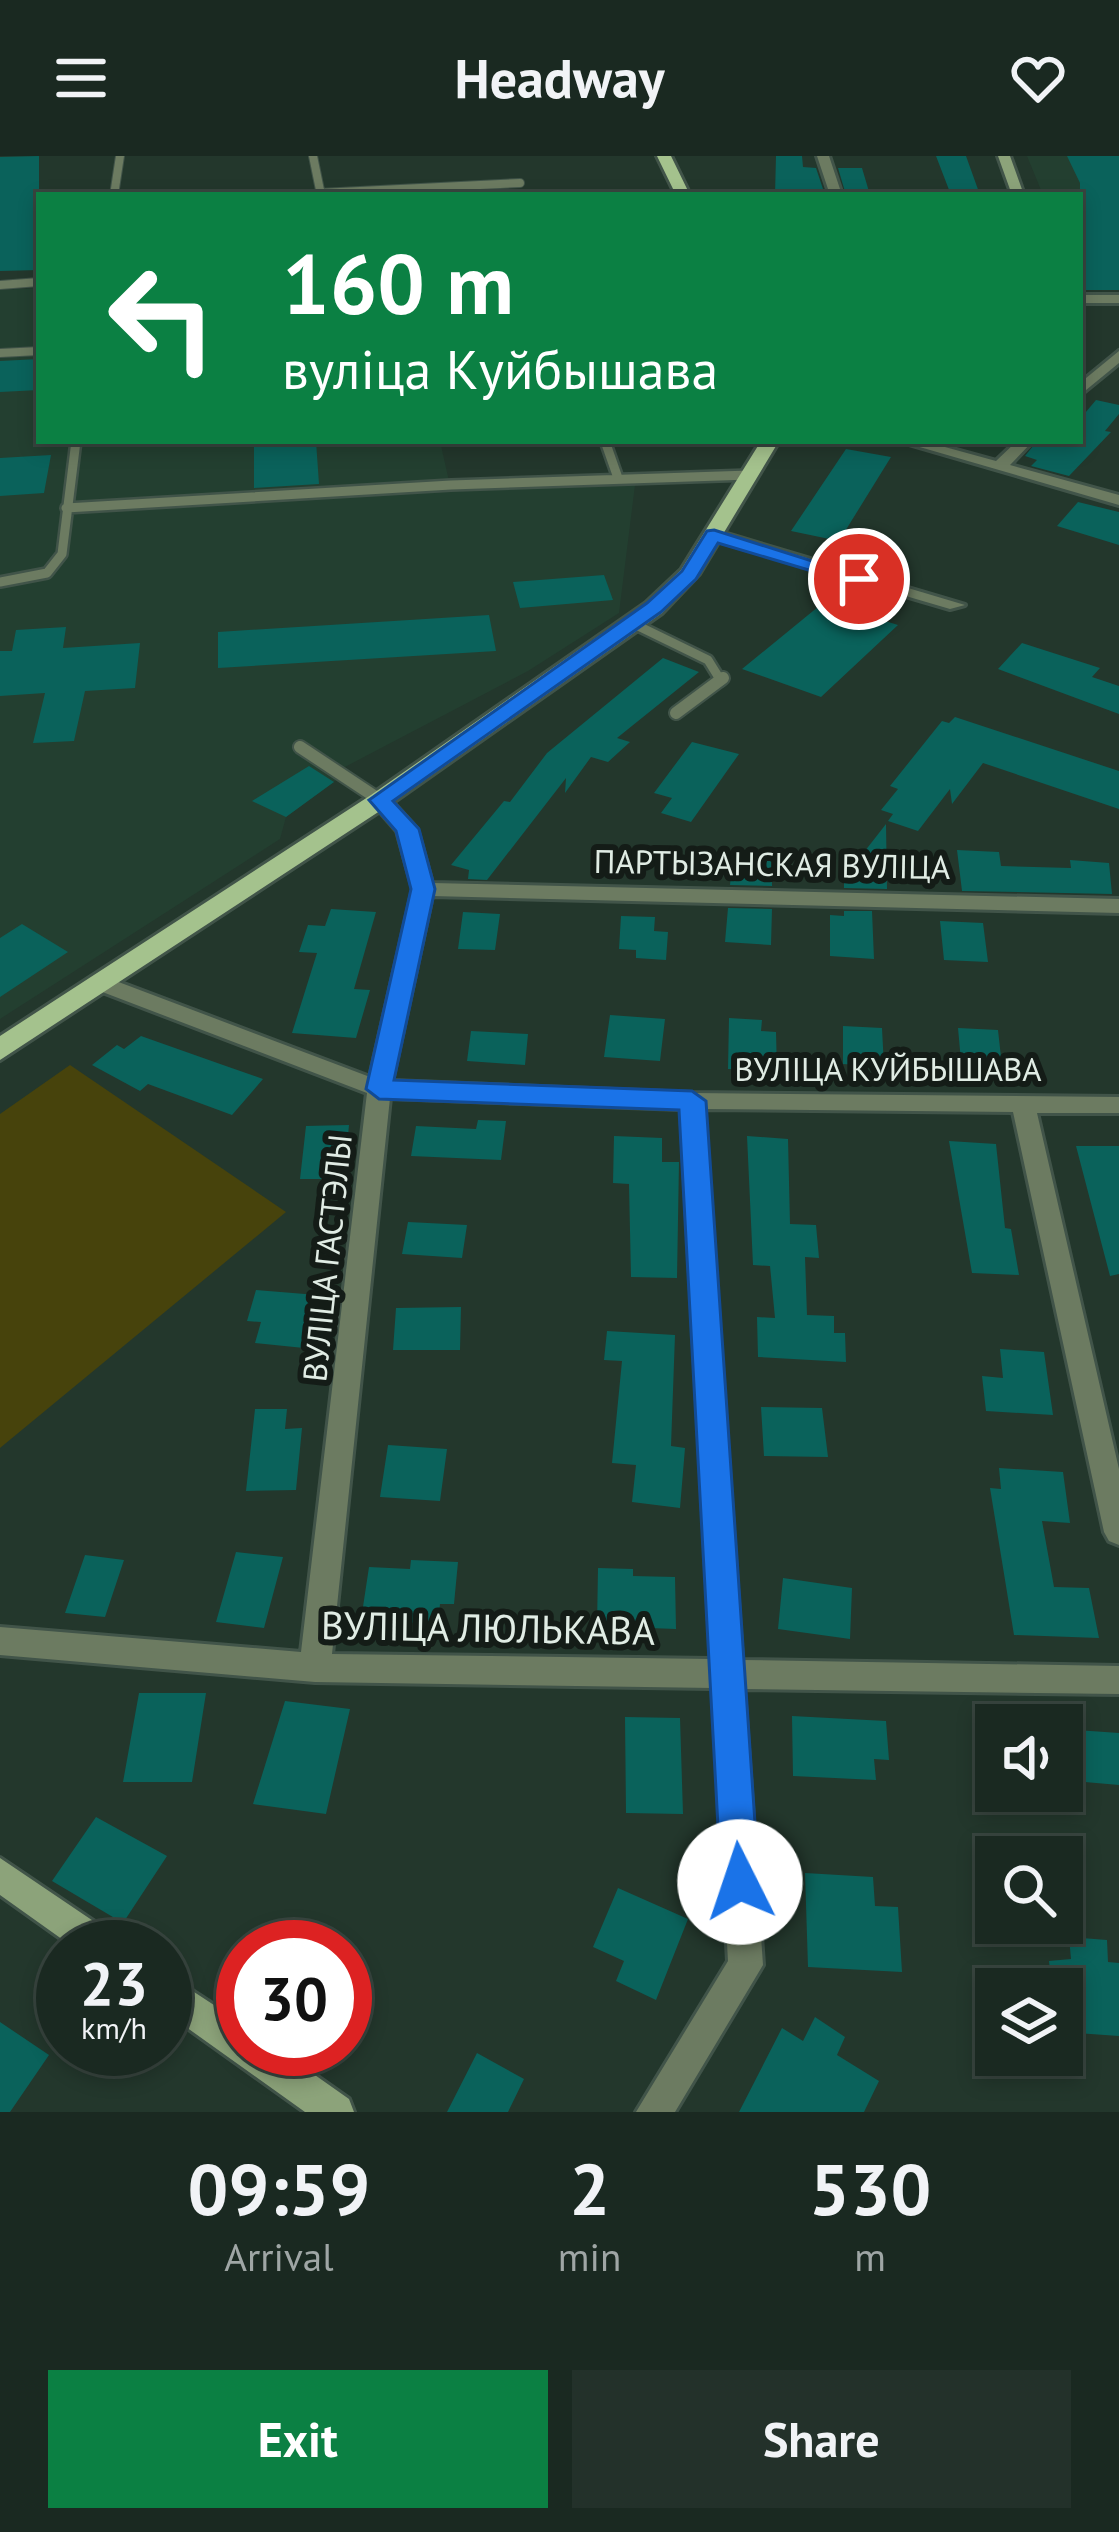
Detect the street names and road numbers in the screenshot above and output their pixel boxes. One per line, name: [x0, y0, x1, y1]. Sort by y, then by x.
street label: ПАРТЫЗАНСКАЯ ВУЛІЦА: [593, 839, 951, 888]
street label: ВУЛІЦА КУЙБЫШАВА: [734, 1047, 1042, 1090]
street label: ВУЛІЦА ГАСТЭЛЫ: [292, 1132, 361, 1384]
street label: ВУЛІЦА ЛЮЛЬКАВА: [321, 1599, 656, 1656]

